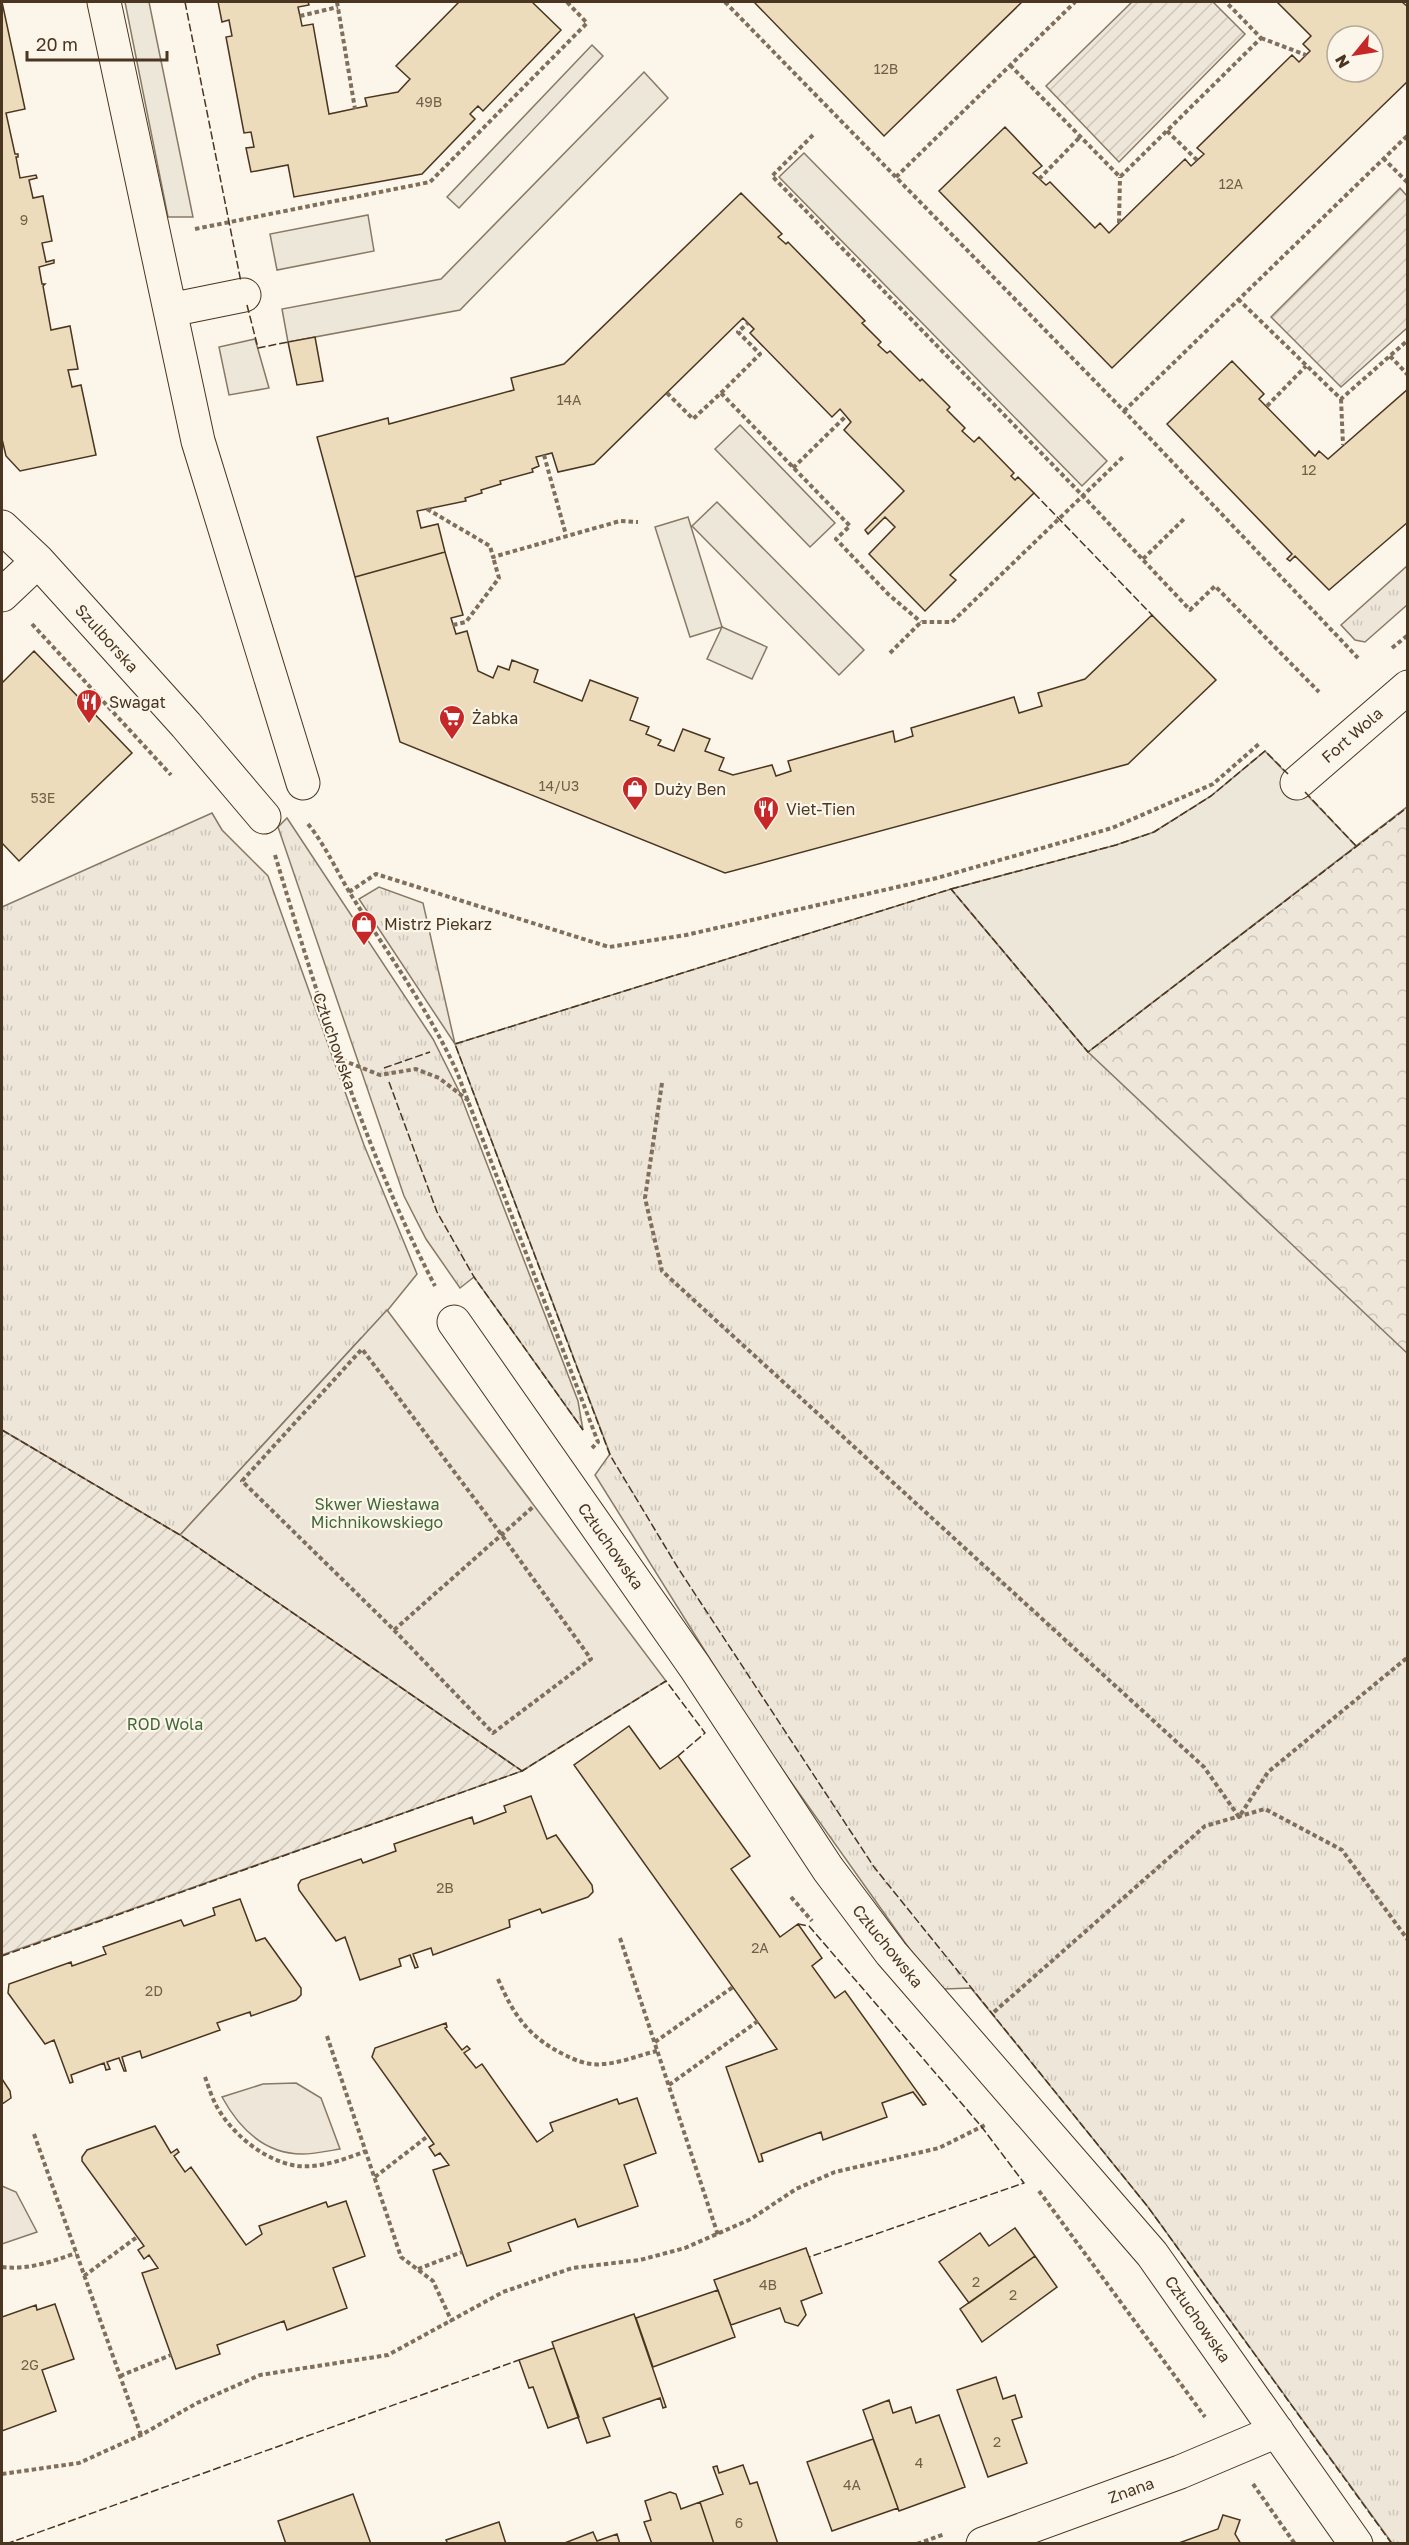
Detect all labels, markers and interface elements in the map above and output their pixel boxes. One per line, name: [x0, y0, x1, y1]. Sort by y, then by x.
scale bar: [27, 24, 166, 62]
north arrow: [1325, 24, 1385, 84]
text: 20 m: [36, 33, 78, 55]
text: N: [1330, 51, 1354, 72]
house number: 12B: [874, 60, 898, 77]
house number: 49B: [416, 93, 442, 110]
house number: 12A: [1219, 175, 1244, 192]
house number: 9: [20, 211, 28, 228]
house number: 14A: [557, 391, 582, 408]
house number: 12: [1302, 461, 1316, 478]
street label: Szulborska: [71, 600, 143, 676]
restaurant icon: Swagat: [74, 687, 104, 725]
place label: Swagat: [109, 692, 166, 712]
supermarket icon: Żabka: [437, 703, 467, 741]
street label: Fort Wola: [1317, 703, 1387, 767]
place label: Żabka: [472, 708, 518, 728]
shop icon: Duży Ben: [620, 774, 650, 812]
house number: 14/U3: [539, 777, 579, 794]
place label: Duży Ben: [654, 779, 726, 799]
house number: 53E: [31, 789, 55, 806]
restaurant icon: Viet-Tien: [751, 794, 781, 832]
place label: Viet-Tien: [786, 799, 855, 819]
shop icon: Mistrz Piekarz: [349, 909, 379, 947]
place label: Mistrz Piekarz: [384, 914, 492, 934]
street label: Człuchowska: [309, 990, 361, 1092]
park label: Skwer Wiesława Michnikowskiego: [311, 1494, 443, 1532]
street label: Człuchowska: [574, 1499, 648, 1593]
park label: ROD Wola: [127, 1714, 203, 1734]
house number: 2B: [436, 1879, 454, 1896]
street label: Człuchowska: [848, 1900, 928, 1992]
house number: 2A: [751, 1939, 769, 1956]
house number: 2D: [145, 1982, 163, 1999]
street label: Człuchowska: [1161, 2272, 1235, 2366]
house number: 2: [972, 2273, 980, 2290]
house number: 4B: [759, 2276, 777, 2293]
house number: 2: [1009, 2286, 1017, 2303]
house number: 2G: [21, 2356, 39, 2373]
house number: 2: [993, 2433, 1001, 2450]
house number: 4: [915, 2454, 923, 2471]
street label: Znana: [1105, 2473, 1157, 2507]
house number: 4A: [843, 2476, 862, 2493]
house number: 6: [735, 2514, 743, 2531]

